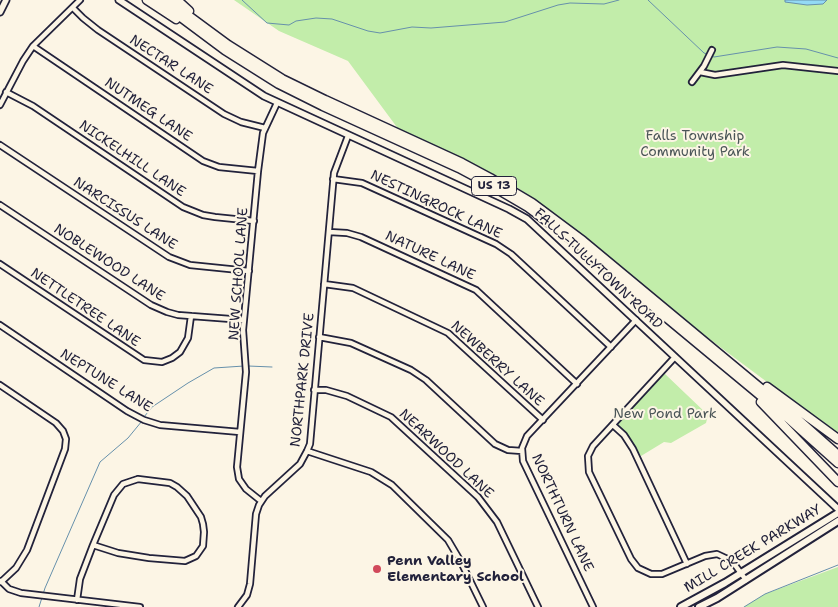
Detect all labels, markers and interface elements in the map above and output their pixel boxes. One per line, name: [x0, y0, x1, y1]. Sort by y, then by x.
street label: NECTAR LANE: [126, 32, 216, 98]
street label: NUTMEG LANE: [101, 75, 195, 145]
street label: NICKELHILL LANE: [76, 117, 188, 201]
park label: Falls Township Community Park: [640, 128, 750, 160]
street label: NESTINGROCK LANE: [368, 167, 504, 243]
street label: NARCISSUS LANE: [70, 174, 180, 254]
road number: US 13: [472, 177, 516, 196]
street label: FALLS-TULLYTOWN ROAD: [530, 205, 666, 333]
street label: NEW SCHOOL LANE: [226, 207, 252, 341]
street label: NOBLEWOOD LANE: [50, 221, 168, 305]
street label: NATURE LANE: [382, 228, 478, 284]
street label: NETTLETREE LANE: [27, 265, 143, 351]
street label: NORTHPARK DRIVE: [288, 312, 318, 448]
street label: NEWBERRY LANE: [447, 318, 547, 410]
street label: NEPTUNE LANE: [57, 346, 155, 416]
street label: NEARWOOD LANE: [395, 406, 497, 502]
park label: New Pond Park: [613, 406, 717, 422]
street label: NORTHTURN LANE: [527, 452, 597, 574]
street label: MILL CREEK PARKWAY: [681, 501, 825, 597]
place label: Penn Valley Elementary School: [387, 553, 524, 586]
marker: Penn Valley Elementary School: [371, 563, 383, 575]

